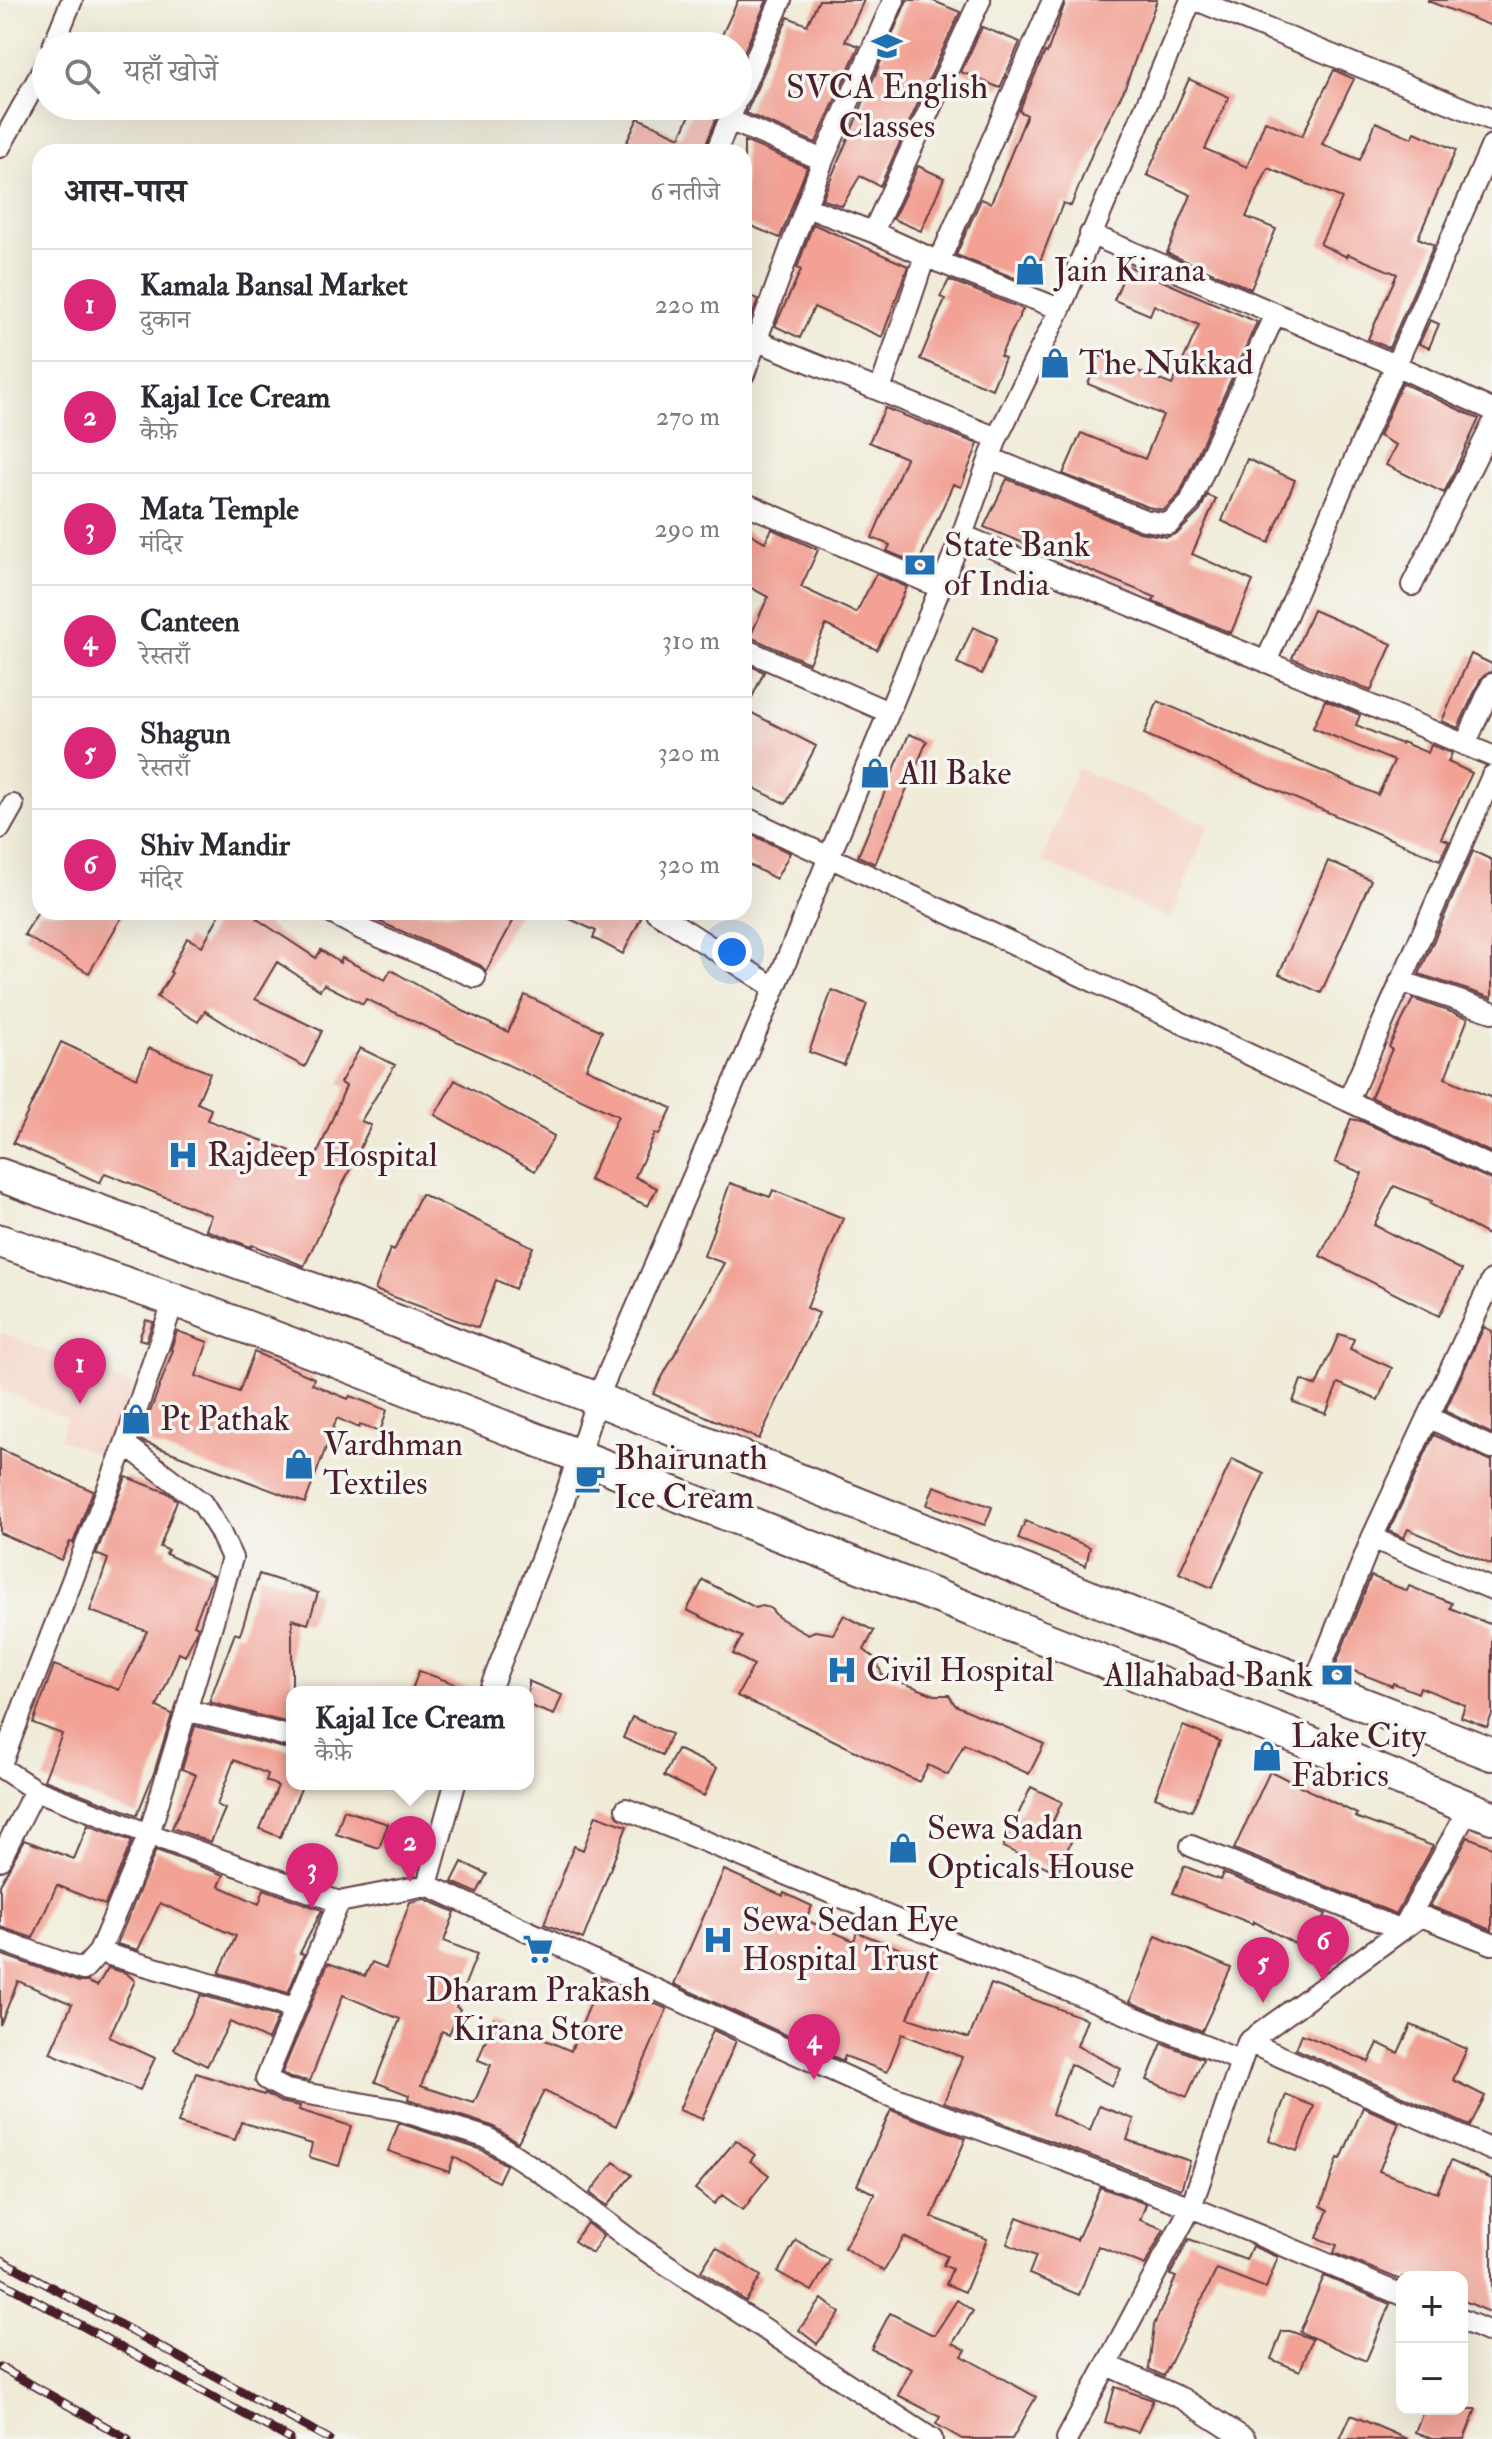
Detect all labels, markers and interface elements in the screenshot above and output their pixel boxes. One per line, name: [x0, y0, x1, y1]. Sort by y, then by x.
school or university icon: SVCA English Classes: [870, 29, 904, 63]
search box: [32, 32, 752, 120]
text: यहाँ खोजें: [124, 53, 218, 90]
icon: search: [60, 54, 104, 98]
place label: SVCA English Classes: [786, 66, 988, 148]
text: आस-पास: [64, 170, 187, 213]
text: 6 नतीजे: [650, 176, 720, 208]
place label: Jain Kirana: [1053, 249, 1207, 292]
shop icon: Jain Kirana: [1013, 253, 1047, 287]
text: Kamala Bansal Market: [140, 267, 408, 304]
text: 1: [85, 289, 95, 321]
text: 220 m: [655, 289, 720, 321]
text: दुकान: [140, 304, 190, 336]
place label: The Nukkad: [1079, 342, 1254, 385]
shop icon: The Nukkad: [1038, 346, 1072, 380]
text: Kajal Ice Cream: [140, 379, 330, 416]
text: 2: [83, 401, 97, 433]
text: 270 m: [656, 401, 720, 433]
text: कैफ़े: [140, 416, 177, 448]
text: Mata Temple: [140, 491, 299, 528]
text: 3: [85, 513, 95, 545]
text: 290 m: [655, 513, 720, 545]
place label: State Bank of India: [944, 524, 1090, 606]
text: मंदिर: [140, 528, 183, 560]
bank icon: State Bank of India: [903, 548, 937, 582]
text: Canteen: [140, 603, 240, 640]
text: 4: [83, 625, 97, 657]
text: 310 m: [662, 625, 720, 657]
text: रेस्तराँ: [140, 640, 190, 672]
text: Shagun: [140, 715, 231, 752]
text: 5: [84, 737, 96, 769]
text: 320 m: [658, 737, 720, 769]
text: रेस्तराँ: [140, 752, 190, 784]
place label: All Bake: [898, 752, 1011, 795]
shop icon: All Bake: [858, 756, 892, 790]
text: Shiv Mandir: [140, 827, 290, 864]
text: 6: [83, 849, 97, 881]
text: 320 m: [658, 849, 720, 881]
text: मंदिर: [140, 864, 183, 896]
your location: [712, 932, 752, 972]
place label: Rajdeep Hospital: [207, 1134, 438, 1177]
hospital icon: Rajdeep Hospital: [166, 1138, 200, 1172]
pin: 1: [54, 1338, 106, 1404]
place label: Pt Pathak: [160, 1398, 290, 1441]
shop icon: Pt Pathak: [119, 1402, 153, 1436]
place label: Vardhman Textiles: [323, 1423, 463, 1505]
place label: Bhairunath Ice Cream: [614, 1437, 768, 1519]
shop icon: Vardhman Textiles: [282, 1447, 316, 1481]
cafe icon: Bhairunath Ice Cream: [573, 1461, 607, 1495]
place label: Civil Hospital: [866, 1649, 1054, 1692]
hospital icon: Civil Hospital: [825, 1653, 859, 1687]
place label: Allahabad Bank: [1103, 1654, 1313, 1697]
bank icon: Allahabad Bank: [1320, 1658, 1354, 1692]
popup: [286, 1686, 534, 1790]
text: Kajal Ice Cream: [315, 1700, 505, 1737]
place label: Lake City Fabrics: [1291, 1715, 1427, 1797]
text: कैफ़े: [315, 1737, 352, 1769]
shop icon: Lake City Fabrics: [1250, 1739, 1284, 1773]
place label: Sewa Sadan Opticals House: [927, 1807, 1134, 1889]
pin: 2: [384, 1816, 436, 1882]
shop icon: Sewa Sadan Opticals House: [886, 1831, 920, 1865]
pin: 3: [286, 1843, 338, 1909]
place label: Sewa Sedan Eye Hospital Trust: [742, 1899, 959, 1981]
pin: 6: [1297, 1915, 1349, 1981]
hospital icon: Sewa Sedan Eye Hospital Trust: [701, 1923, 735, 1957]
supermarket icon: Dharam Prakash Kirana Store: [521, 1932, 555, 1966]
pin: 5: [1237, 1937, 1289, 2003]
place label: Dharam Prakash Kirana Store: [425, 1969, 651, 2051]
pin: 4: [788, 2014, 840, 2080]
map controls: [1396, 2271, 1468, 2415]
button: +: [1396, 2271, 1468, 2343]
button: −: [1396, 2343, 1468, 2415]

